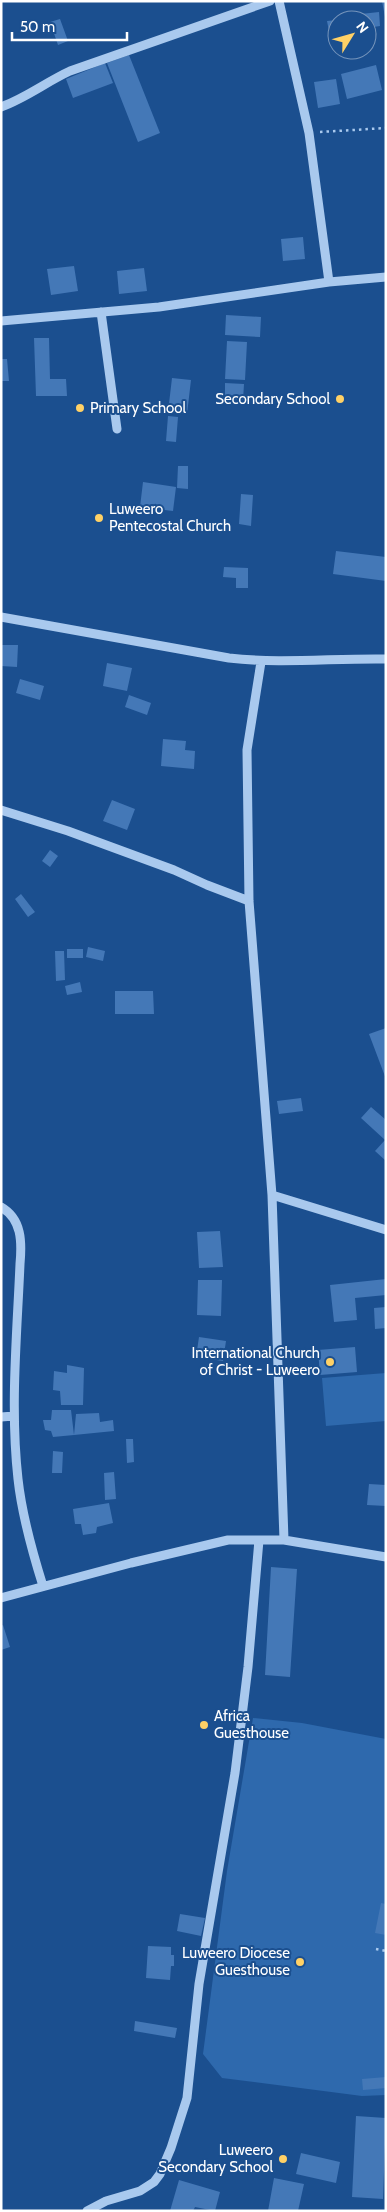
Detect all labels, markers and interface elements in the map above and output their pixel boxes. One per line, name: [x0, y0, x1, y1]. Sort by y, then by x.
scale bar: [12, 10, 128, 42]
north arrow: [327, 10, 377, 60]
text: 50 m: [20, 18, 55, 36]
text: N: [352, 18, 373, 37]
place label: Secondary School: [215, 390, 330, 408]
marker: Secondary School: [334, 393, 346, 405]
place label: Primary School: [90, 399, 187, 417]
marker: Primary School: [74, 402, 86, 414]
place label: Luweero Pentecostal Church: [109, 500, 231, 535]
marker: Luweero Pentecostal Church: [93, 512, 105, 524]
place label: International Church of Christ - Luweero: [191, 1344, 320, 1379]
marker: International Church of Christ - Luweero: [324, 1356, 336, 1368]
place label: Africa Guesthouse: [214, 1707, 289, 1742]
marker: Africa Guesthouse: [198, 1719, 210, 1731]
place label: Luweero Diocese Guesthouse: [182, 1944, 290, 1979]
marker: Luweero Diocese Guesthouse: [294, 1956, 306, 1968]
place label: Luweero Secondary School: [158, 2141, 273, 2176]
marker: Luweero Secondary School: [277, 2153, 289, 2165]

